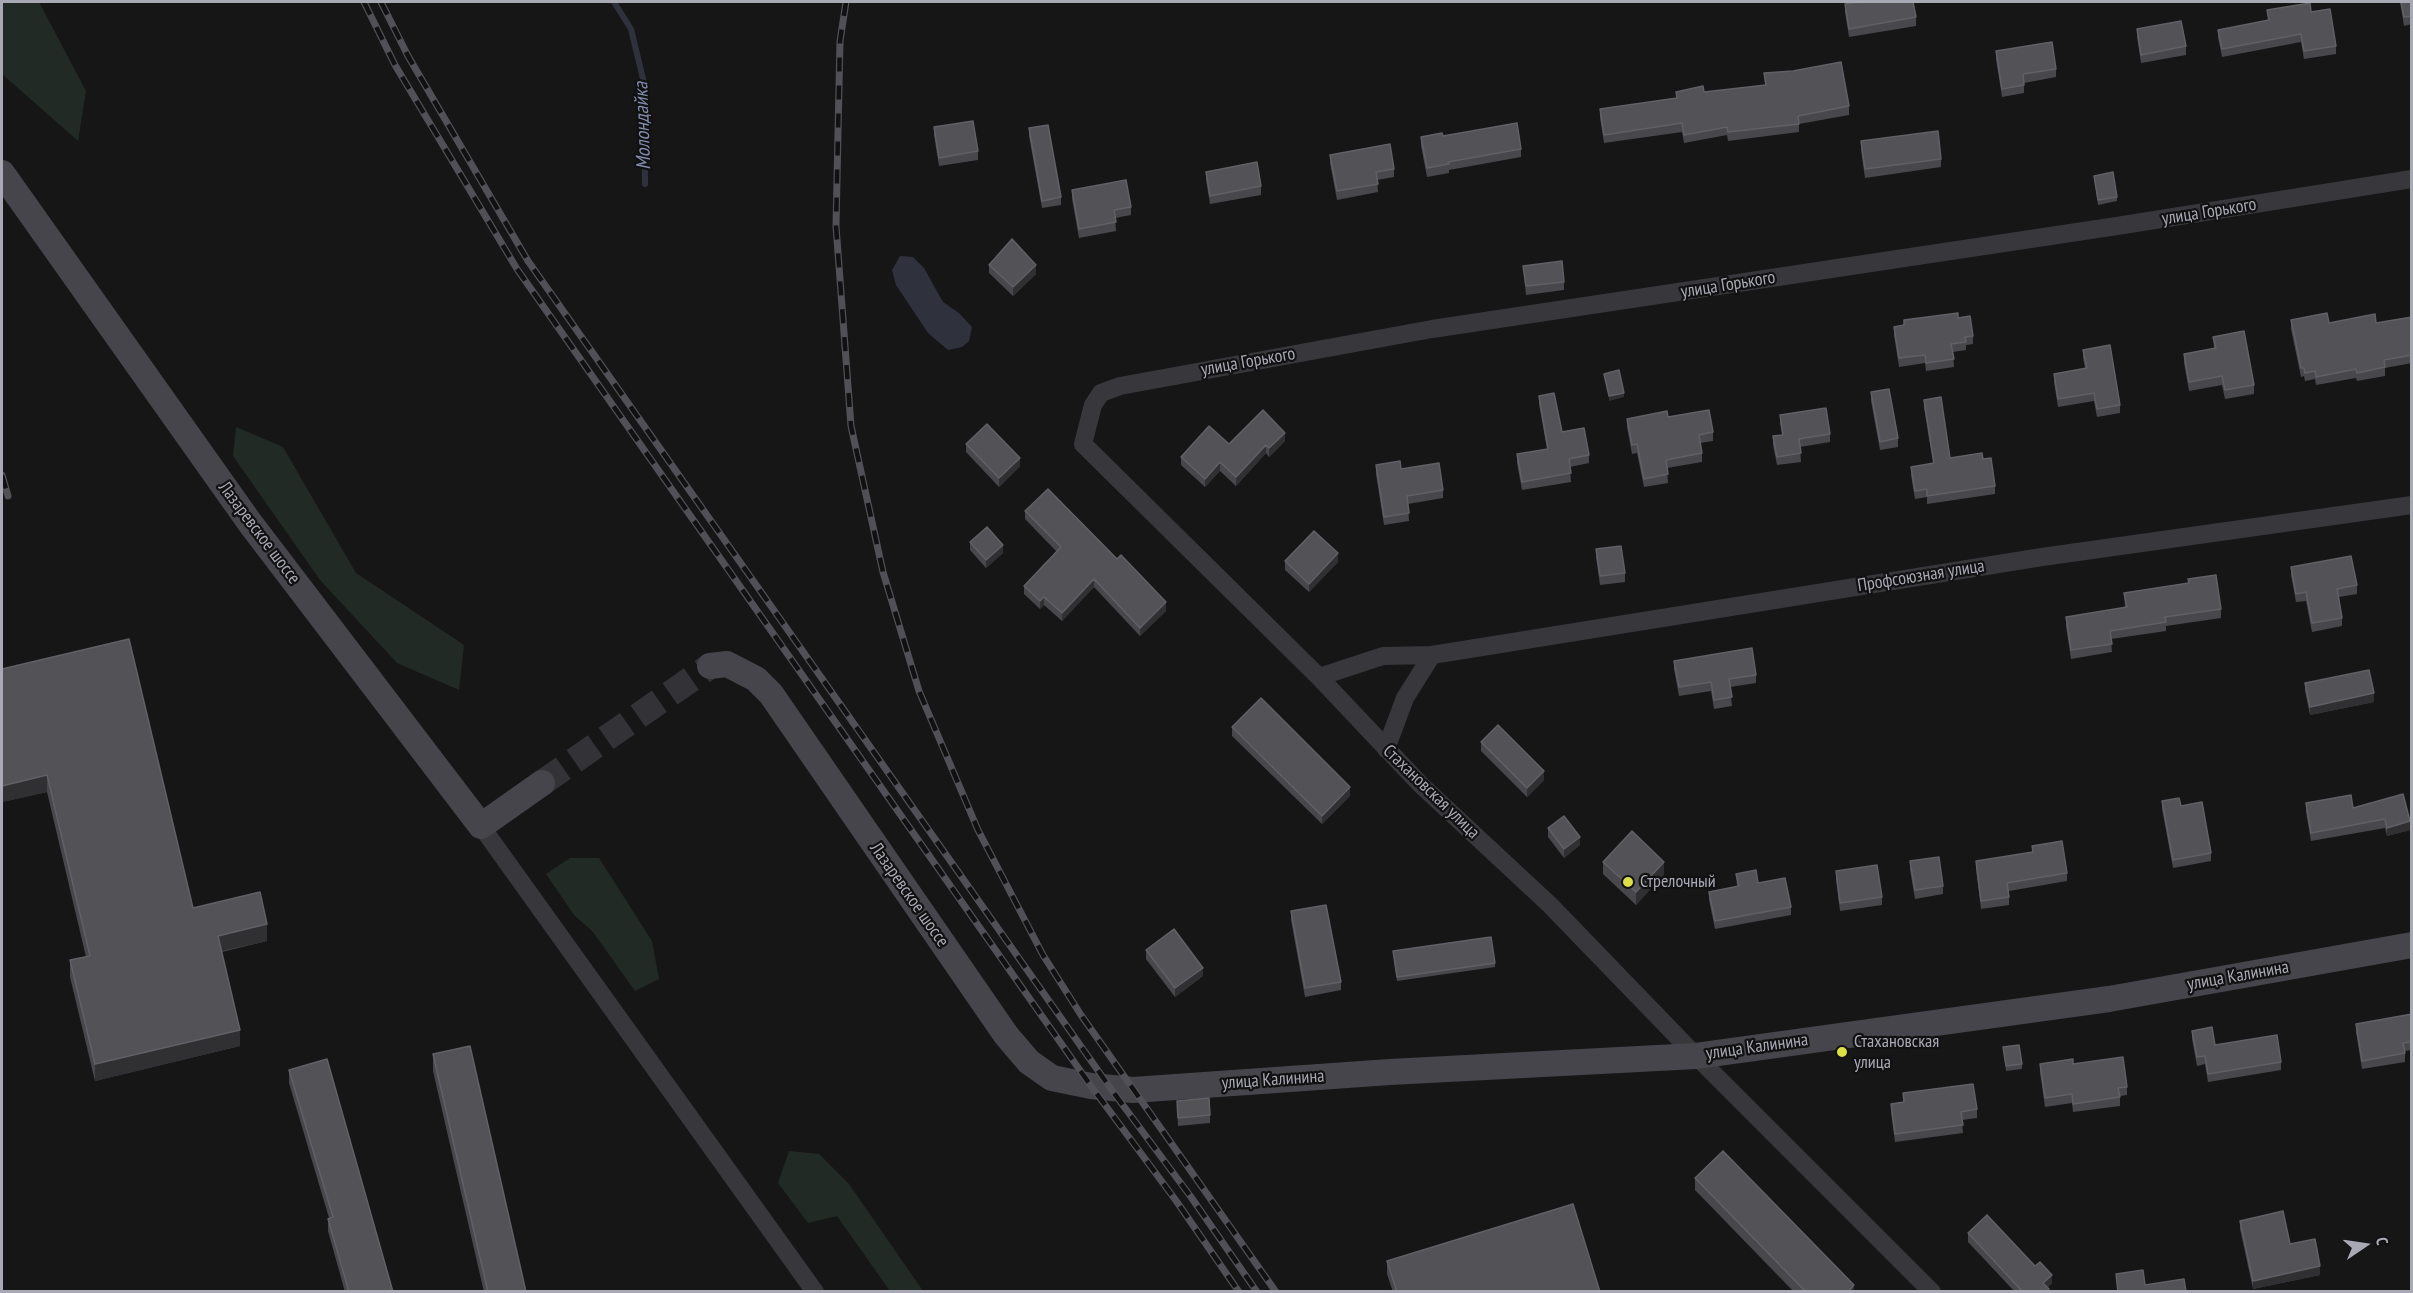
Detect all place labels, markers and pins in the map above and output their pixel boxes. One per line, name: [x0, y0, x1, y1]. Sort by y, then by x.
place label: Стрелочный: [1640, 871, 1716, 893]
marker: Стрелочный: [1621, 875, 1635, 889]
place label: Стахановская улица: [1854, 1031, 1939, 1074]
marker: Стахановская улица: [1835, 1045, 1849, 1059]

